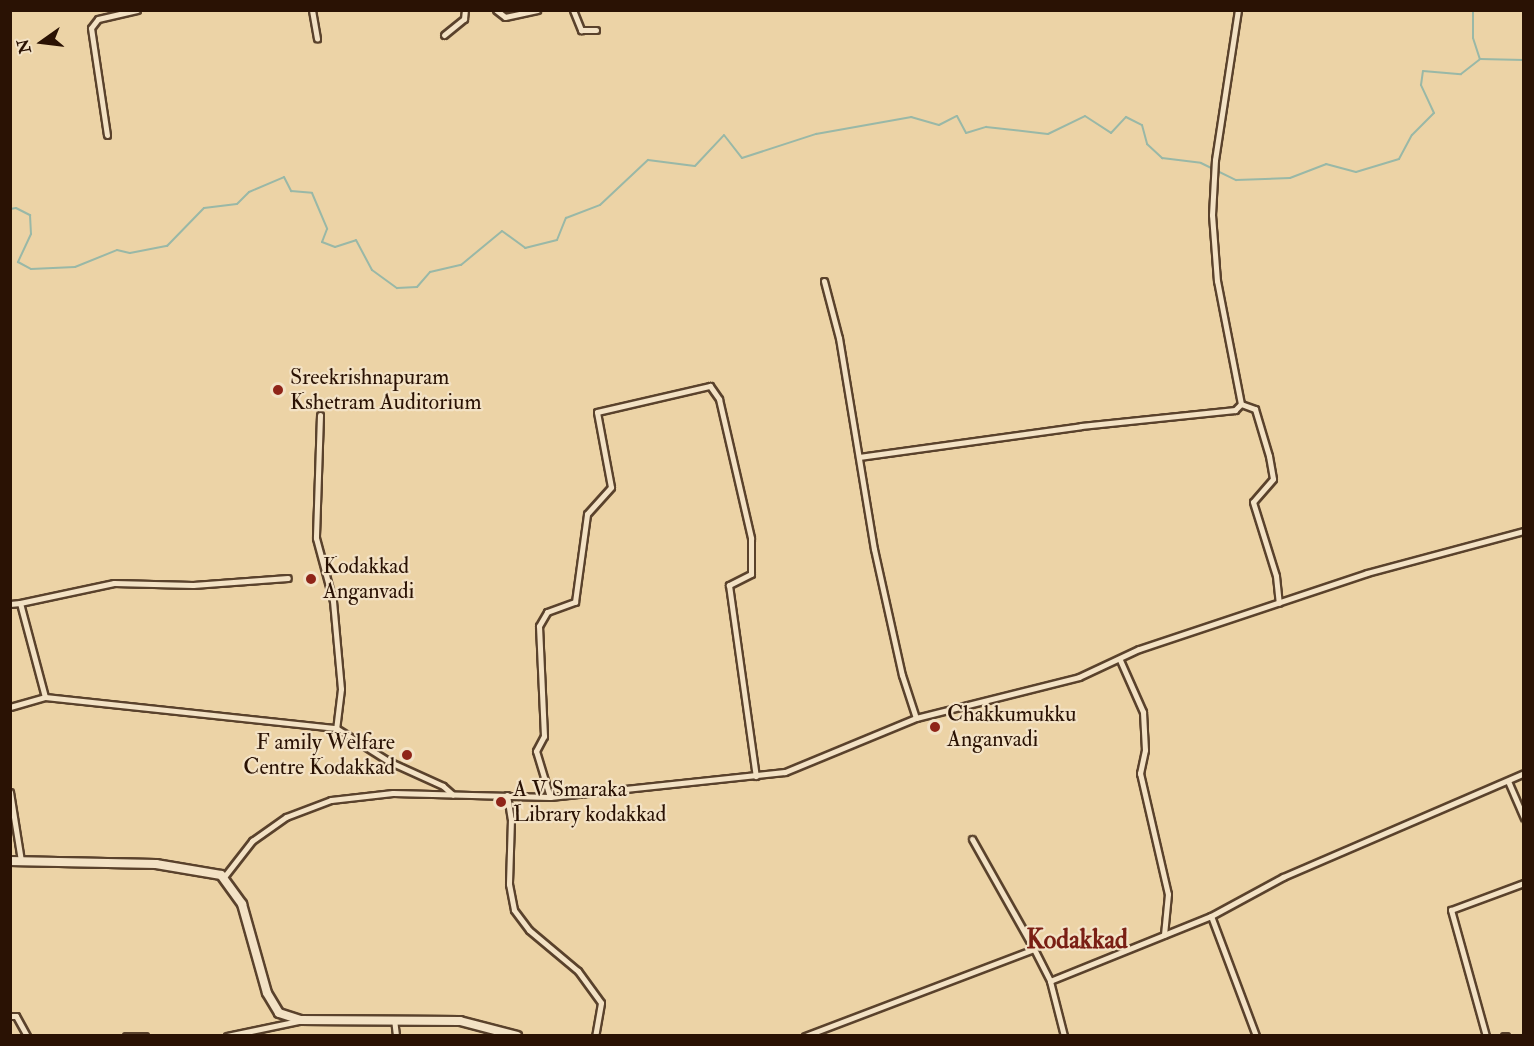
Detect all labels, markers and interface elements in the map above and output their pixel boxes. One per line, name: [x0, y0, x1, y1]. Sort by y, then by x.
north arrow: [12, 12, 72, 72]
text: N: [13, 37, 36, 56]
place label: Sreekrishnapuram Kshetram Auditorium: [290, 364, 482, 416]
marker: Sreekrishnapuram Kshetram Auditorium: [271, 383, 285, 397]
place label: Kodakkad Anganvadi: [323, 553, 414, 604]
marker: Kodakkad Anganvadi: [304, 572, 318, 586]
place label: Chakkumukku Anganvadi: [947, 701, 1076, 752]
marker: Chakkumukku Anganvadi: [928, 720, 942, 734]
place label: F amily Welfare Centre Kodakkad: [243, 729, 395, 780]
marker: F amily Welfare Centre Kodakkad: [400, 748, 414, 762]
place label: A V Smaraka Library kodakkad: [513, 776, 666, 828]
marker: A V Smaraka Library kodakkad: [494, 795, 508, 809]
district label: Kodakkad: [1026, 925, 1128, 957]

